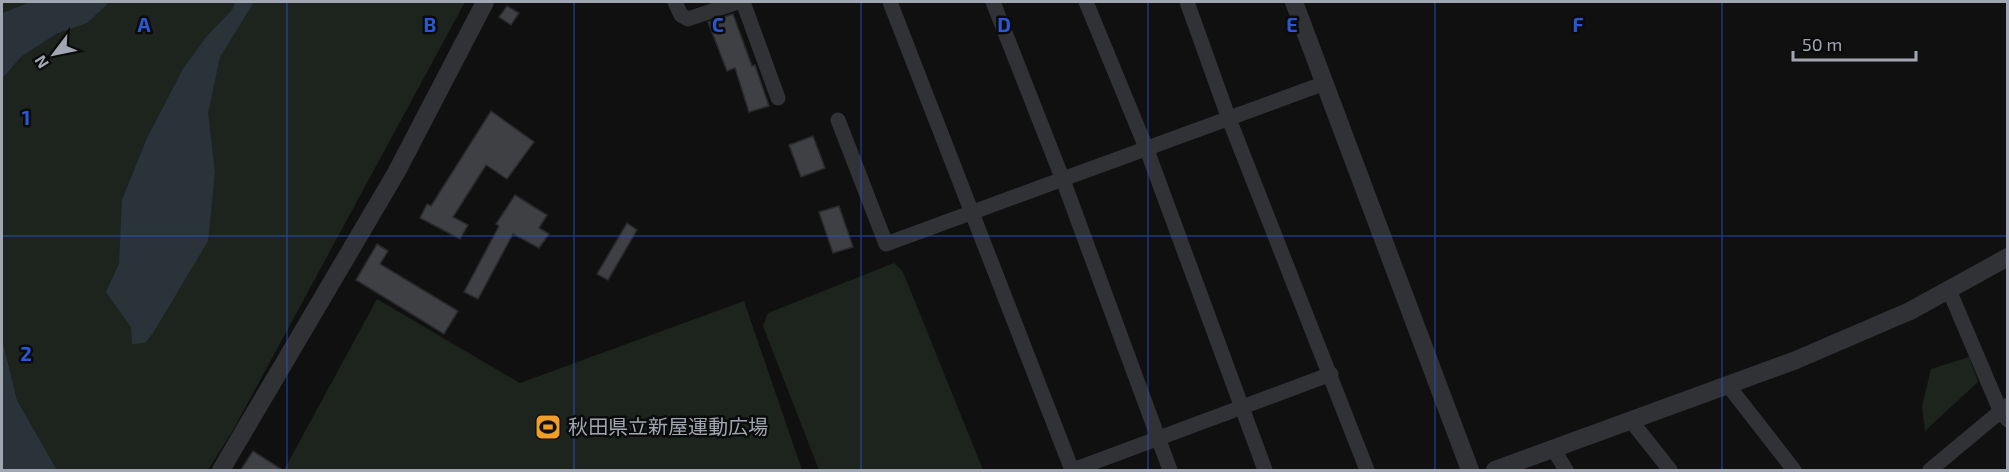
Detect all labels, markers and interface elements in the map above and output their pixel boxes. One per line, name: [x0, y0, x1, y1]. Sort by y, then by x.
text: A: [137, 12, 151, 36]
text: B: [424, 12, 436, 36]
text: C: [712, 12, 724, 36]
text: D: [997, 12, 1011, 36]
text: E: [1286, 12, 1298, 36]
text: F: [1572, 12, 1584, 36]
north arrow: [24, 24, 84, 84]
scale bar: [1793, 24, 1916, 62]
text: 50 m: [1802, 33, 1842, 55]
text: N: [30, 52, 52, 72]
text: 1: [22, 105, 30, 129]
text: 2: [20, 341, 32, 365]
sports icon: 秋田県立新屋運動広場: [533, 412, 563, 442]
place label: 秋田県立新屋運動広場: [568, 414, 768, 438]

